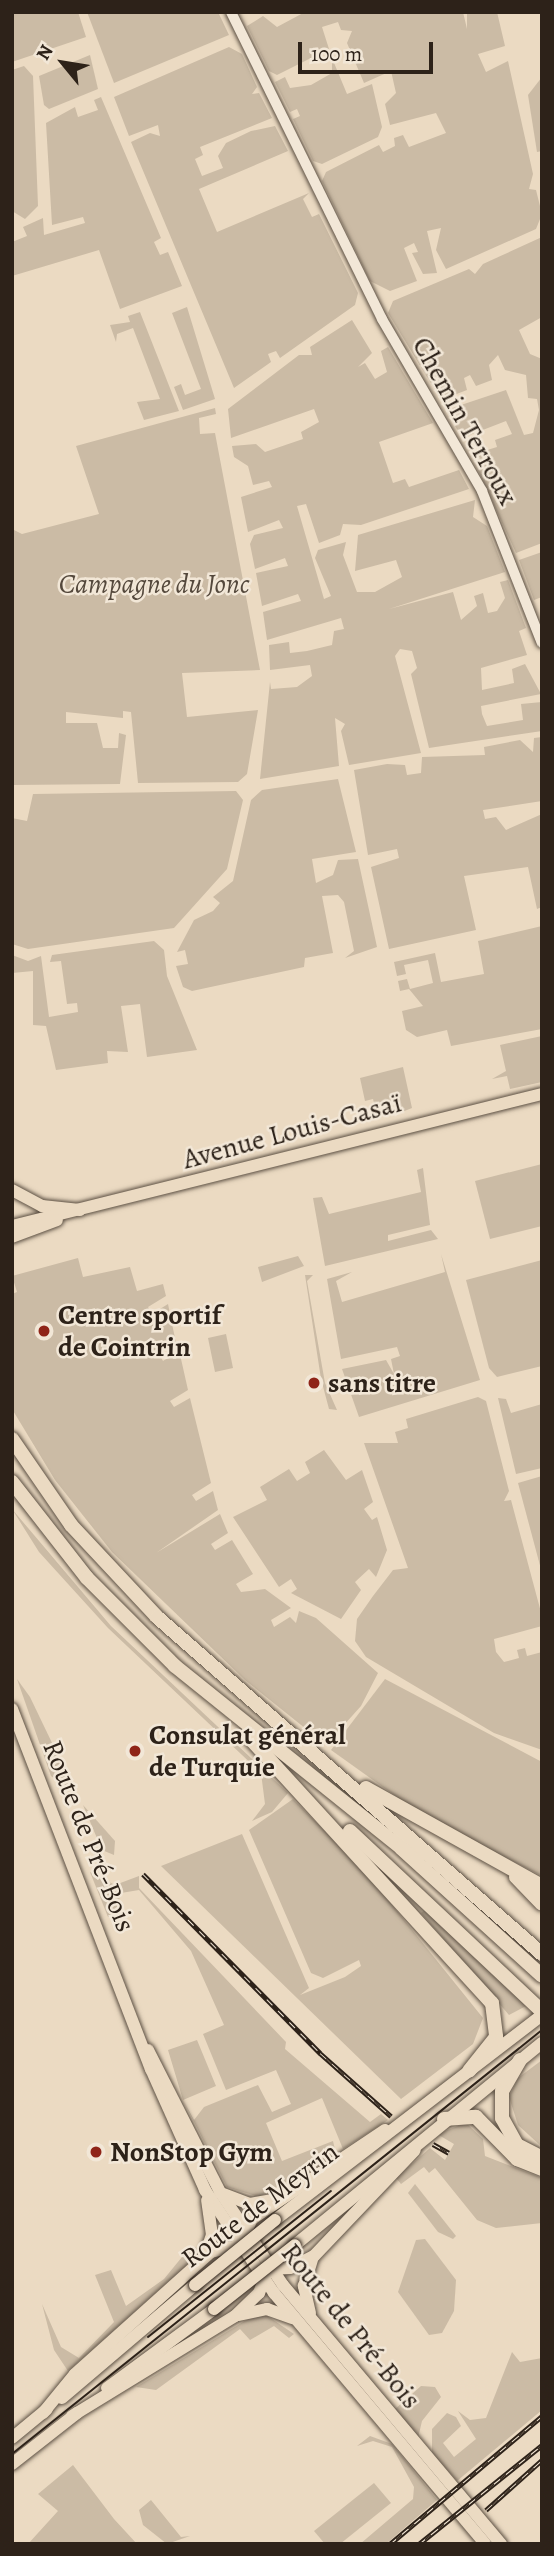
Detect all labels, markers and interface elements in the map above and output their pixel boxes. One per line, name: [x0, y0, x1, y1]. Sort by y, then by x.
north arrow: [28, 28, 98, 98]
scale bar: [302, 28, 437, 72]
text: N: [30, 40, 60, 65]
text: 100 m: [311, 40, 362, 68]
street label: Chemin Terroux: [405, 331, 525, 511]
park label: Campagne du Jonc: [59, 567, 249, 601]
street label: Avenue Louis-Casaï: [179, 1086, 405, 1176]
place label: Centre sportif de Cointrin: [58, 1298, 221, 1364]
marker: Centre sportif de Cointrin: [36, 1323, 52, 1339]
place label: sans titre: [328, 1366, 436, 1400]
marker: sans titre: [306, 1375, 322, 1391]
place label: Consulat général de Turquie: [149, 1718, 346, 1784]
street label: Route de Pré-Bois: [35, 1735, 143, 1937]
marker: Consulat général de Turquie: [127, 1743, 143, 1759]
place label: NonStop Gym: [110, 2135, 273, 2169]
street label: Route de Meyrin: [175, 2135, 345, 2275]
marker: NonStop Gym: [88, 2144, 104, 2160]
street label: Route de Pré-Bois: [274, 2236, 428, 2416]

